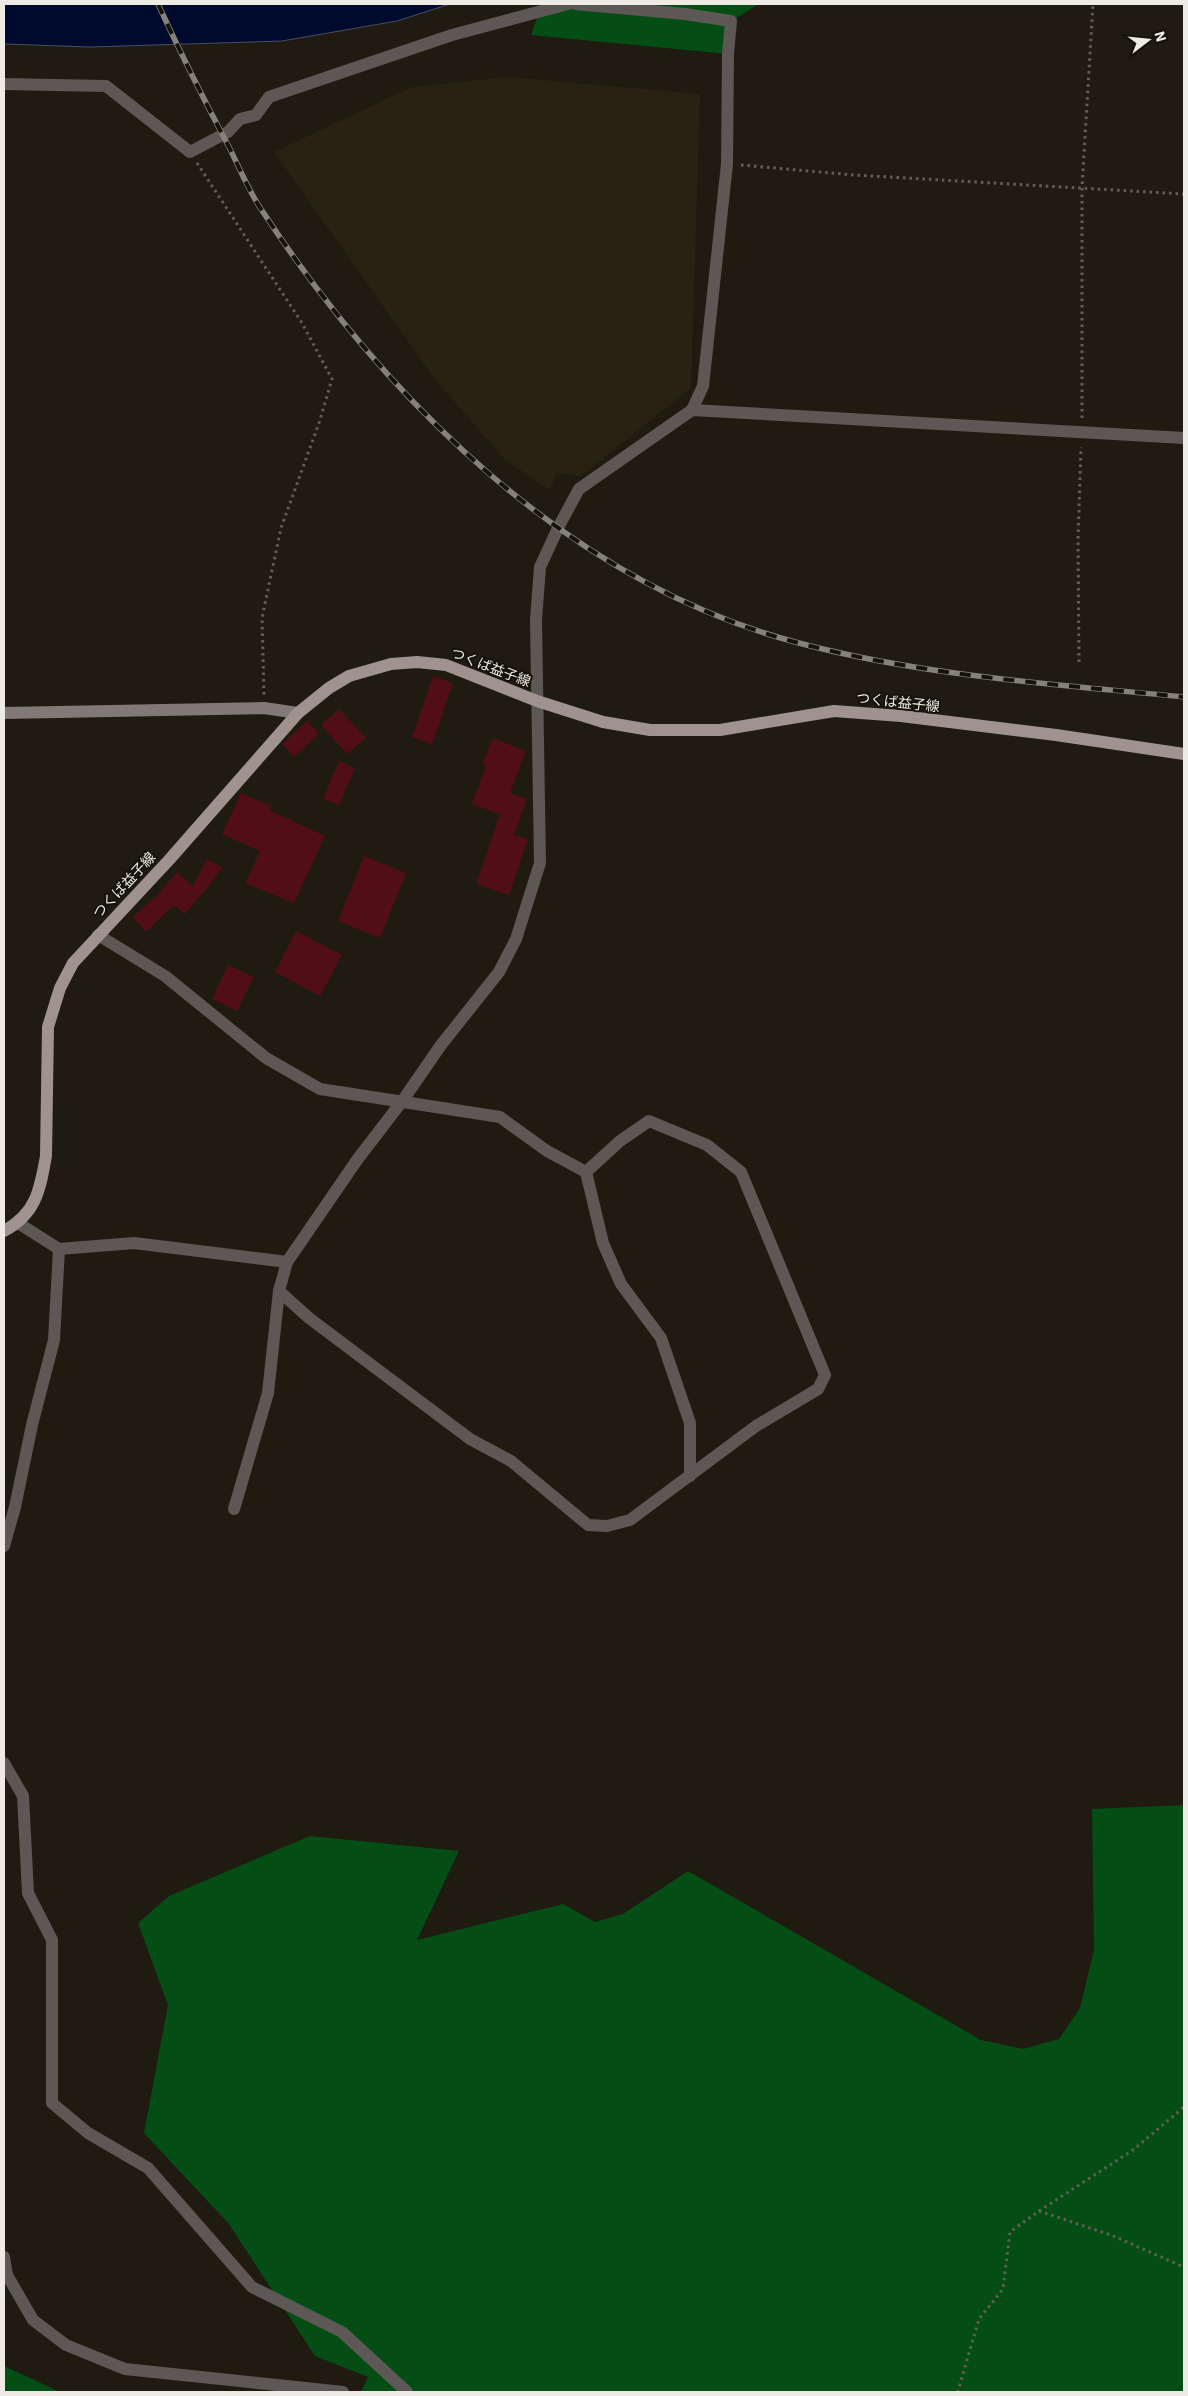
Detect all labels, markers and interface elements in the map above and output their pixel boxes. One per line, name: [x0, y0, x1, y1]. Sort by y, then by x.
north arrow: [1123, 15, 1173, 65]
text: N: [1150, 29, 1171, 44]
street label: つくば益子線: [449, 644, 533, 690]
street label: つくば益子線: [855, 689, 941, 715]
street label: つくば益子線: [89, 848, 159, 922]

